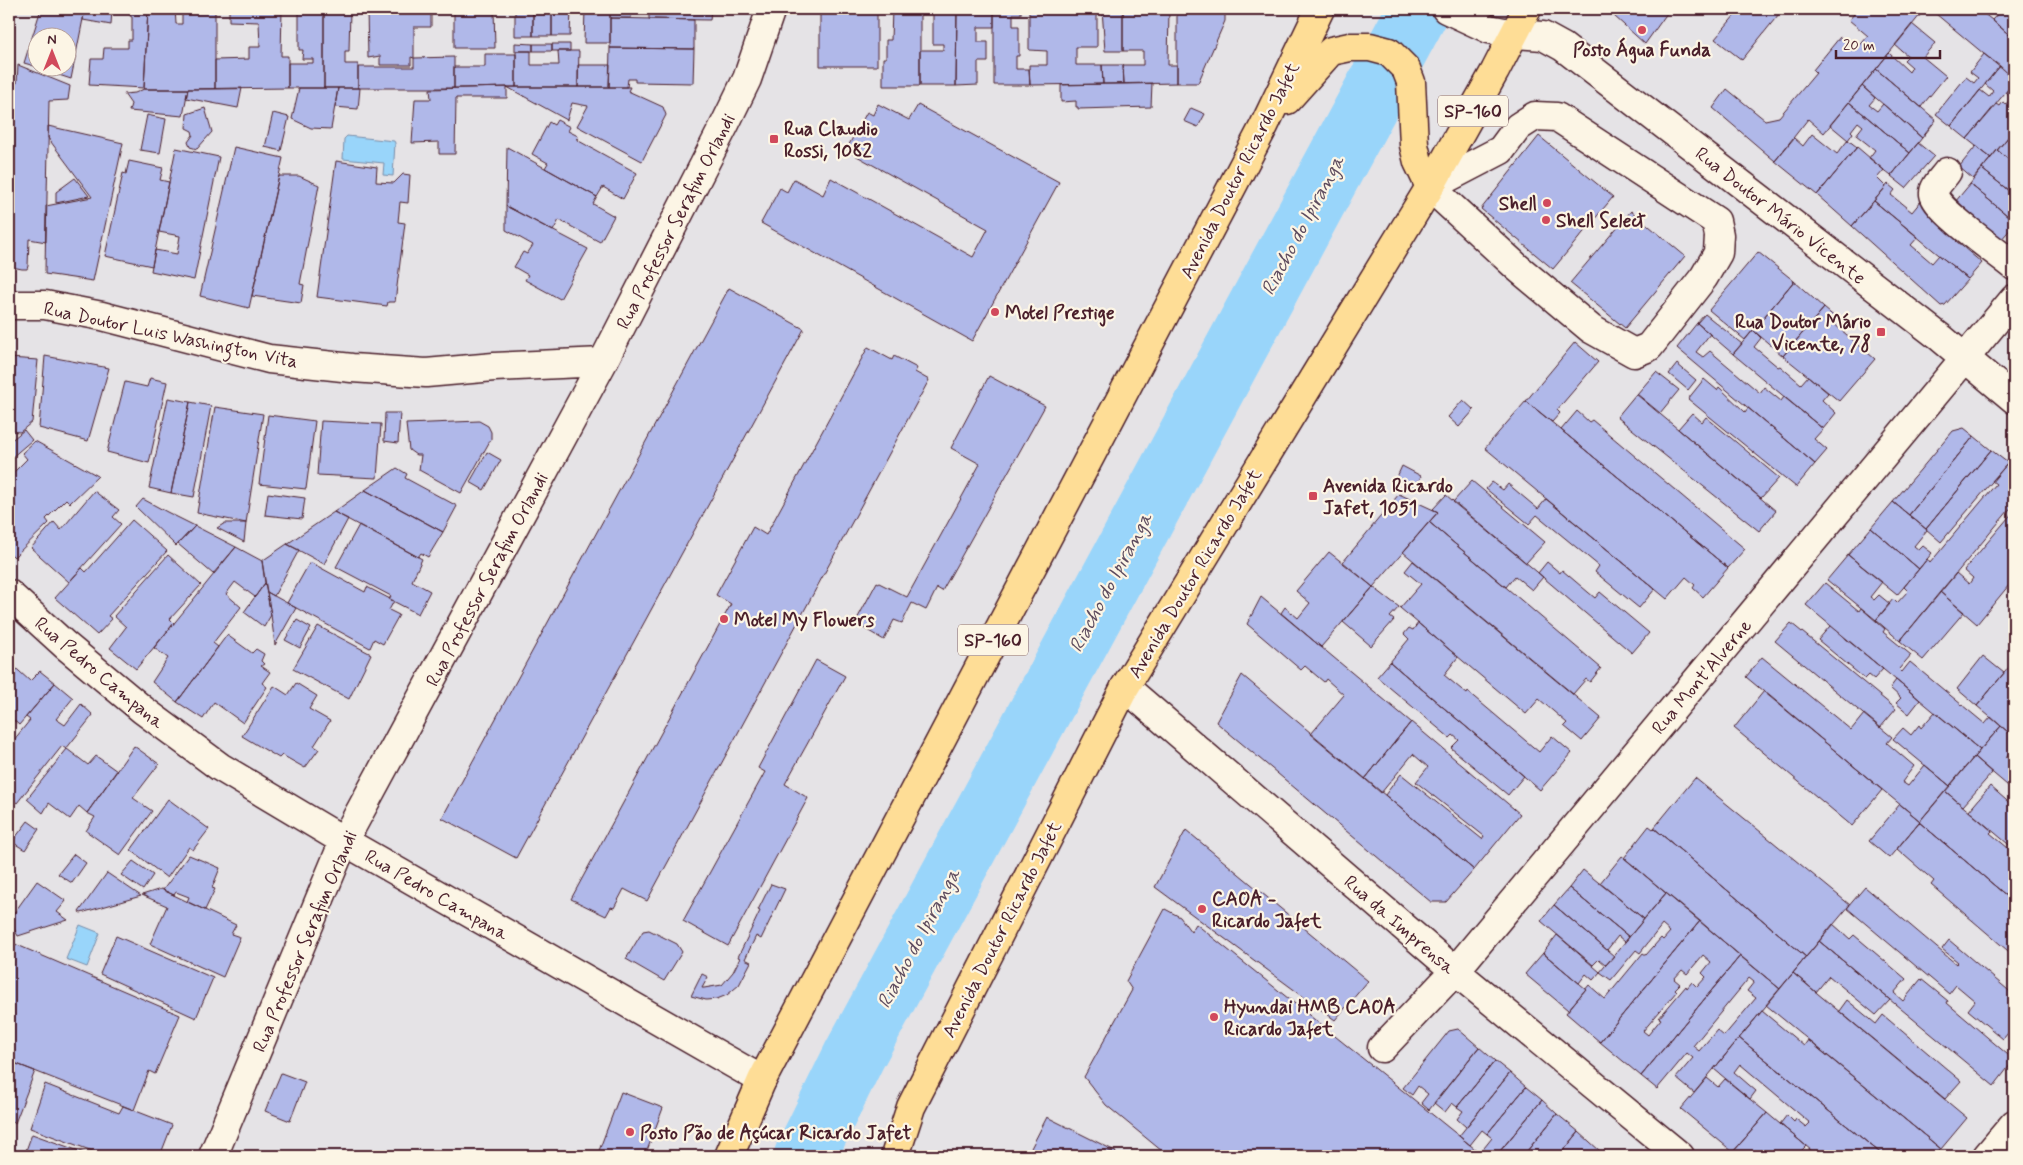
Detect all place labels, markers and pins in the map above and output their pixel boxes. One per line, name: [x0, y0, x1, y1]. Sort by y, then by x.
marker: Posto Água Funda: [1636, 24, 1648, 36]
place label: Posto Água Funda: [1573, 37, 1711, 64]
place label: Rua Claudio Rossi, 1082: [784, 117, 878, 164]
marker: Rua Claudio Rossi, 1082: [768, 133, 780, 145]
place label: Shell: [1499, 192, 1537, 217]
marker: Shell: [1541, 197, 1553, 209]
place label: Shell Select: [1556, 209, 1646, 234]
marker: Shell Select: [1540, 214, 1552, 226]
place label: Motel Prestige: [1005, 301, 1115, 327]
marker: Motel Prestige: [989, 306, 1001, 318]
place label: Rua Doutor Mário Vicente, 78: [1735, 310, 1871, 357]
marker: Rua Doutor Mário Vicente, 78: [1875, 326, 1887, 338]
place label: Avenida Ricardo Jafet, 1051: [1323, 474, 1453, 521]
marker: Avenida Ricardo Jafet, 1051: [1307, 490, 1319, 502]
place label: Motel My Flowers: [734, 608, 875, 633]
marker: Motel My Flowers: [718, 613, 730, 625]
place label: CAOA - Ricardo Jafet: [1212, 887, 1322, 934]
marker: CAOA - Ricardo Jafet: [1196, 903, 1208, 915]
place label: Hyundai HMB CAOA Ricardo Jafet: [1224, 995, 1396, 1042]
marker: Hyundai HMB CAOA Ricardo Jafet: [1208, 1011, 1220, 1023]
place label: Posto Pão de Açúcar Ricardo Jafet: [640, 1121, 911, 1146]
marker: Posto Pão de Açúcar Ricardo Jafet: [624, 1126, 636, 1138]

